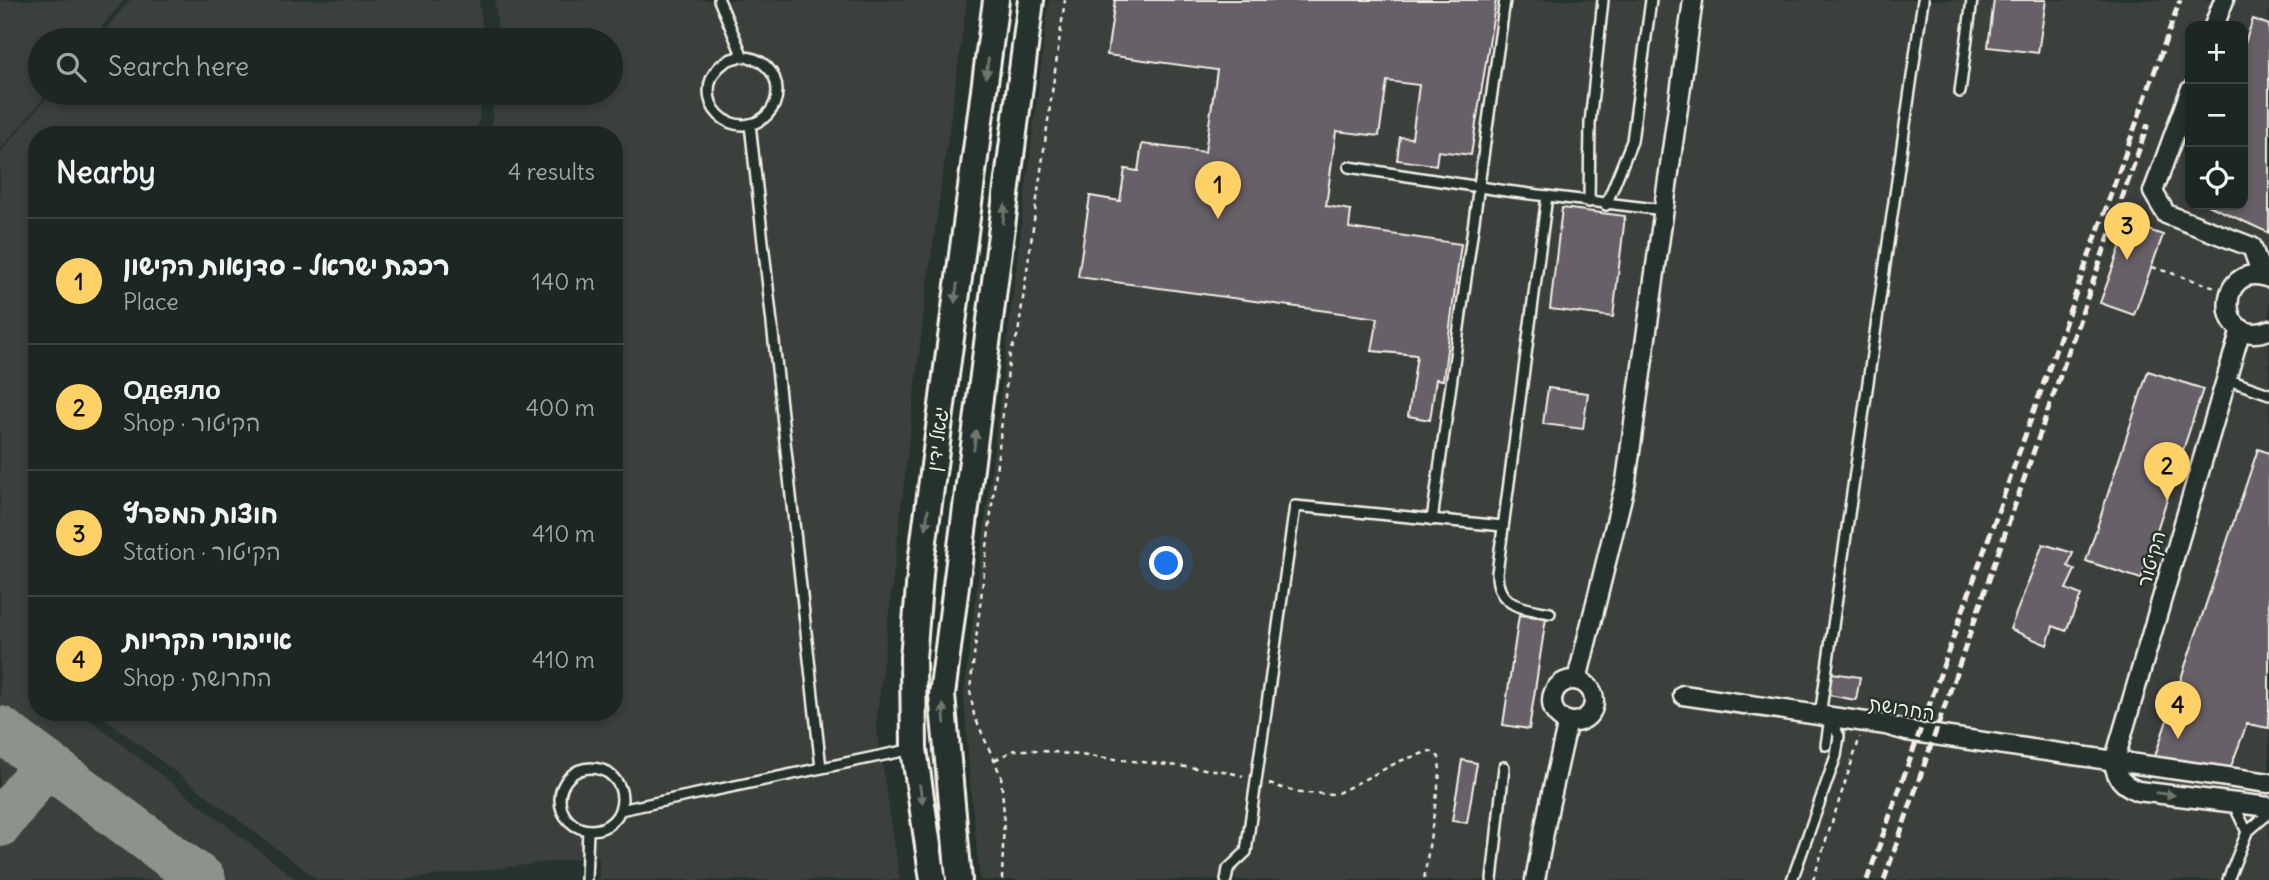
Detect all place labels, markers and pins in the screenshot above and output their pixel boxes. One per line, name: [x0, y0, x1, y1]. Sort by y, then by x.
pin: 1: [1195, 161, 1241, 219]
pin: 3: [2104, 202, 2150, 260]
pin: 2: [2144, 442, 2190, 500]
pin: 4: [2155, 681, 2201, 739]

